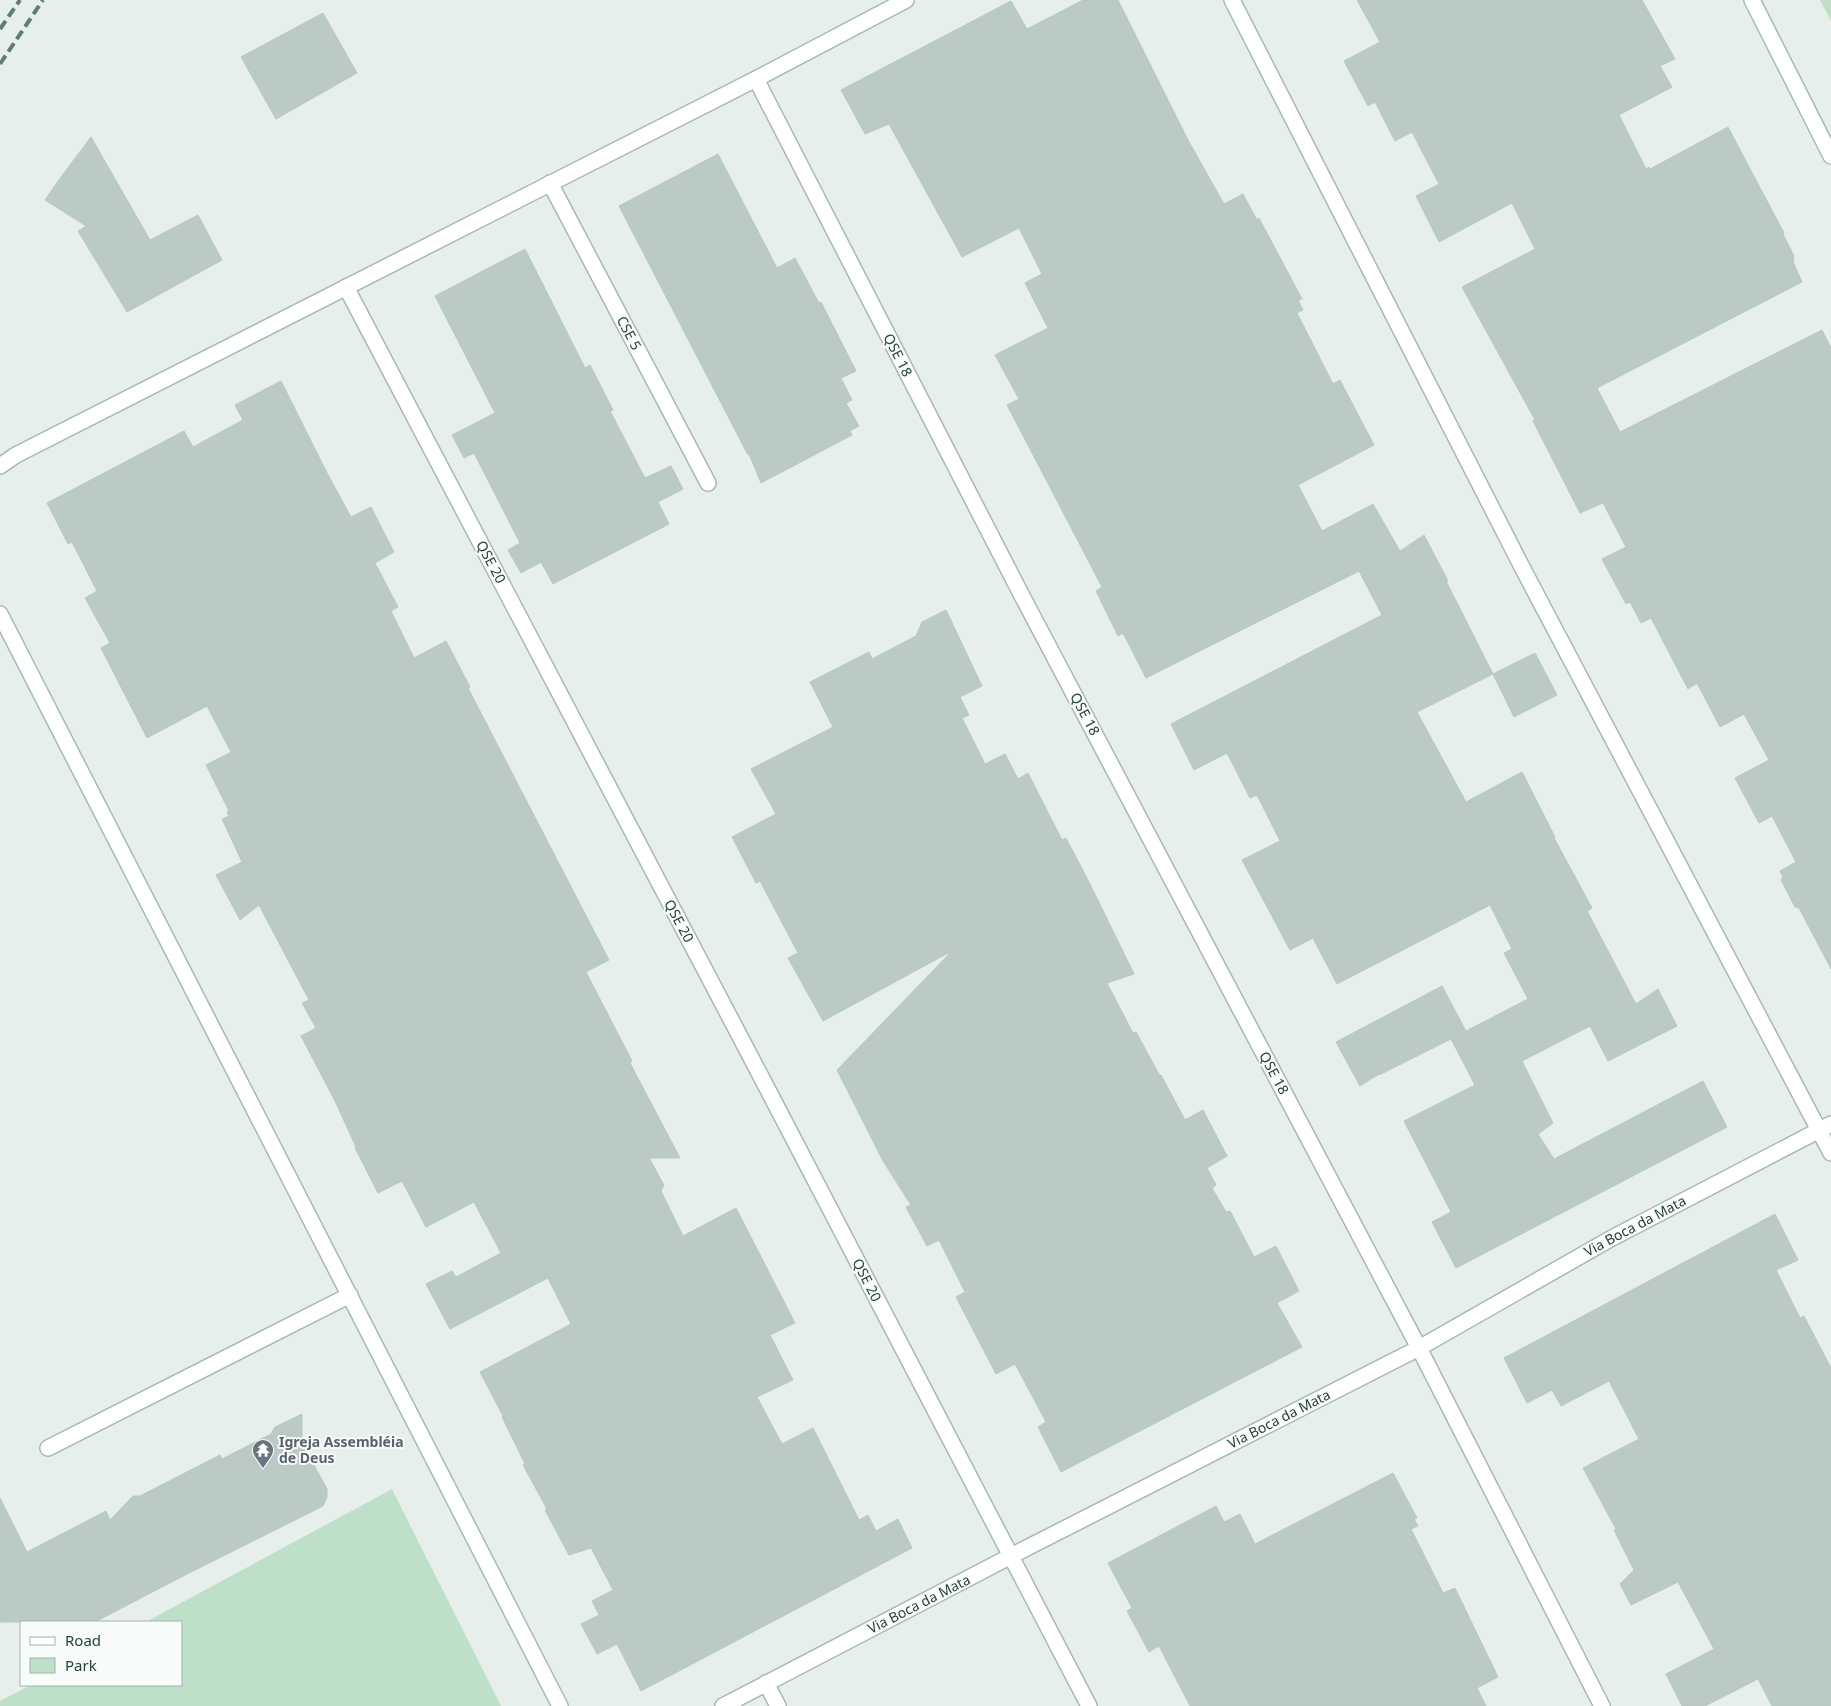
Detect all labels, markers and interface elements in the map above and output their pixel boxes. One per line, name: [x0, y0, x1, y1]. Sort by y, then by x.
street label: CSE 5: [613, 312, 646, 353]
street label: QSE 18: [880, 330, 917, 380]
street label: QSE 20: [472, 537, 511, 587]
street label: QSE 18: [1066, 689, 1105, 739]
street label: QSE 20: [660, 896, 699, 946]
street label: QSE 18: [1255, 1048, 1294, 1098]
street label: Via Boca da Mata: [1580, 1191, 1689, 1260]
street label: QSE 20: [849, 1255, 886, 1305]
street label: Via Boca da Mata: [1224, 1384, 1333, 1453]
place label: Igreja Assembléia de Deus: [279, 1432, 404, 1467]
temple icon: Igreja Assembléia de Deus: [251, 1438, 275, 1469]
street label: Via Boca da Mata: [864, 1569, 973, 1638]
legend: [20, 1621, 182, 1686]
text: Road: [65, 1630, 101, 1650]
text: Park: [65, 1655, 97, 1675]

